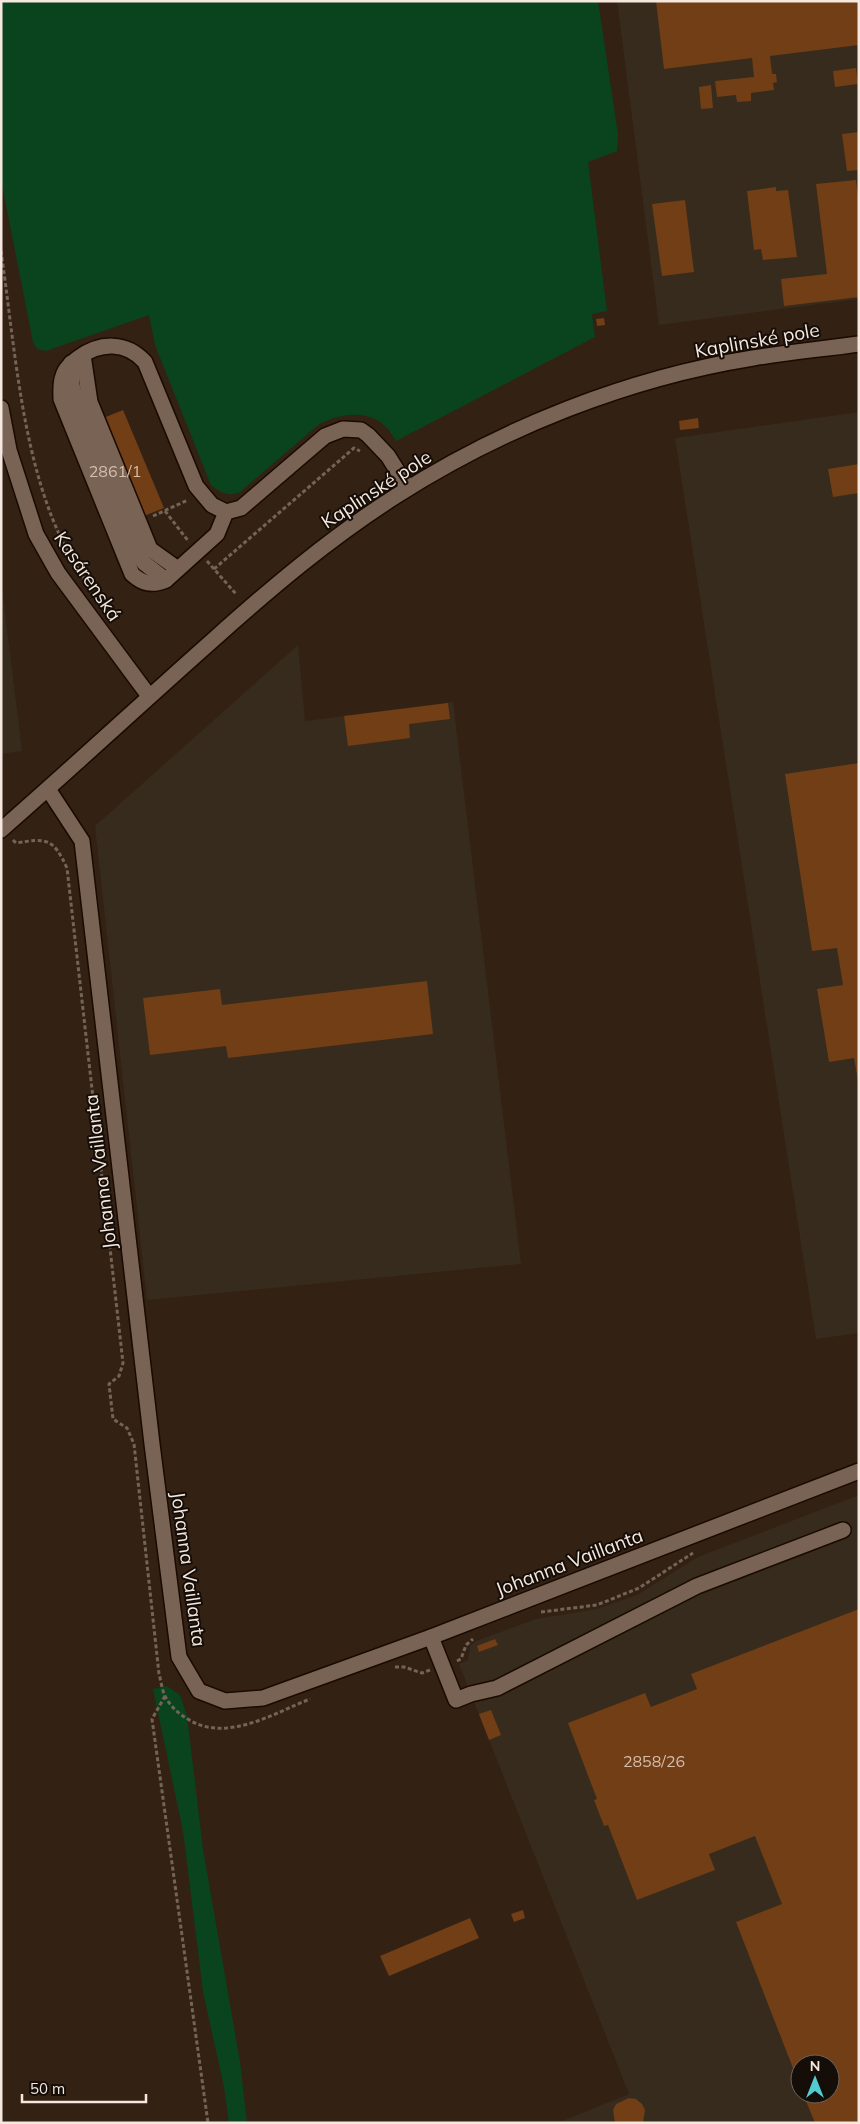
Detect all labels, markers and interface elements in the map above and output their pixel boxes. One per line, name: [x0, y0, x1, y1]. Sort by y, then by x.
street label: Kaplinské pole: [693, 317, 821, 363]
street label: Kaplinské pole: [316, 445, 436, 533]
house number: 2861/1: [89, 461, 141, 481]
street label: Kasárenská: [49, 527, 127, 625]
street label: Johanna Vaillanta: [79, 1093, 121, 1251]
street label: Johanna Vaillanta: [166, 1490, 212, 1648]
street label: Johanna Vaillanta: [492, 1523, 646, 1601]
house number: 2858/26: [623, 1751, 685, 1771]
north arrow: [790, 2054, 840, 2104]
text: N: [810, 2057, 820, 2075]
scale bar: [22, 2072, 146, 2104]
text: 50 m: [30, 2079, 65, 2098]

